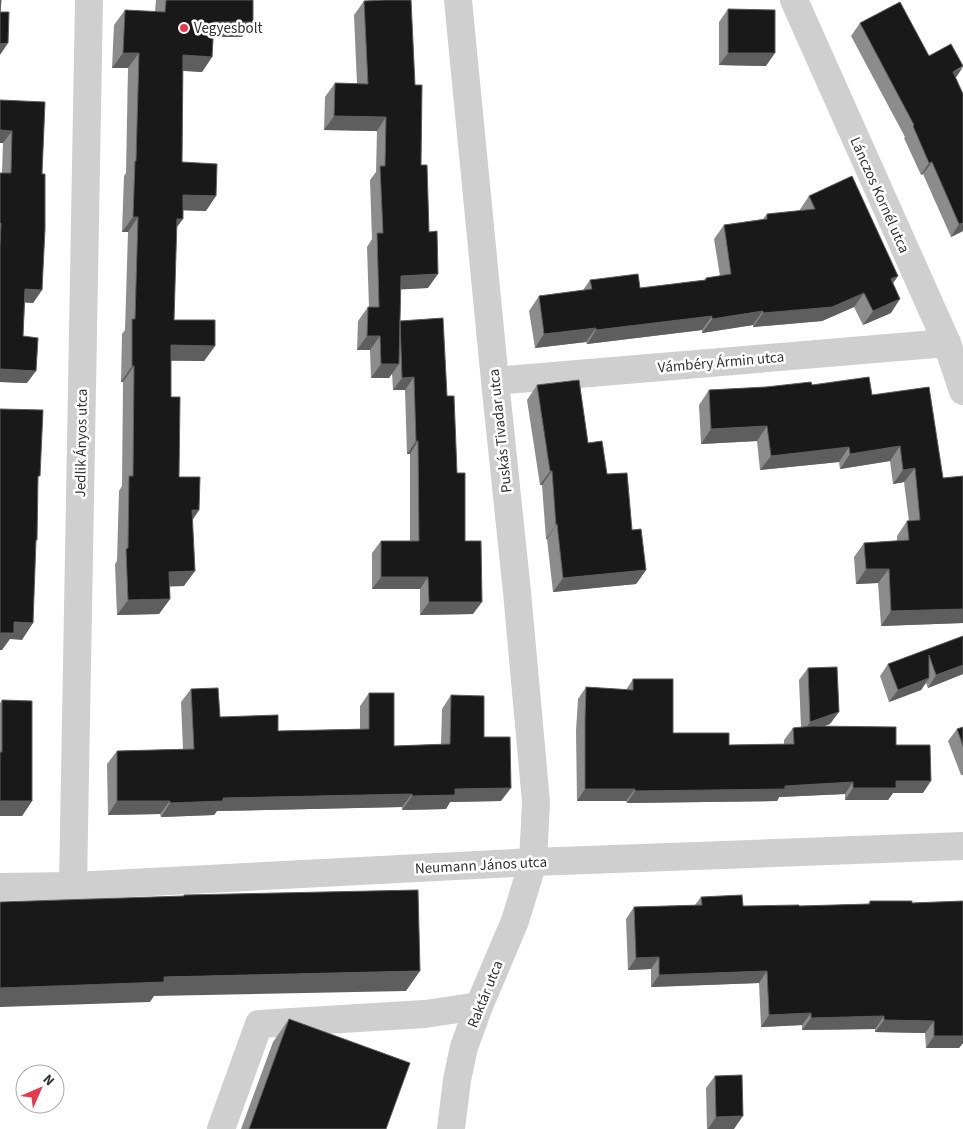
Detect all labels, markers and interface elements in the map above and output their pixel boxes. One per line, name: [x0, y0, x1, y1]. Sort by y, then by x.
place label: Vegyesbolt: [194, 18, 263, 39]
marker: Vegyesbolt: [178, 22, 190, 34]
street label: Lánczos Kornél utca: [844, 134, 915, 257]
street label: Vámbéry Ármin utca: [657, 347, 785, 378]
street label: Puskás Tivadar utca: [484, 368, 517, 494]
street label: Jedlik Ányos utca: [70, 388, 93, 498]
street label: Neumann János utca: [414, 852, 548, 879]
street label: Raktár utca: [462, 957, 508, 1031]
north arrow: [15, 1064, 65, 1114]
text: N: [38, 1070, 59, 1091]

